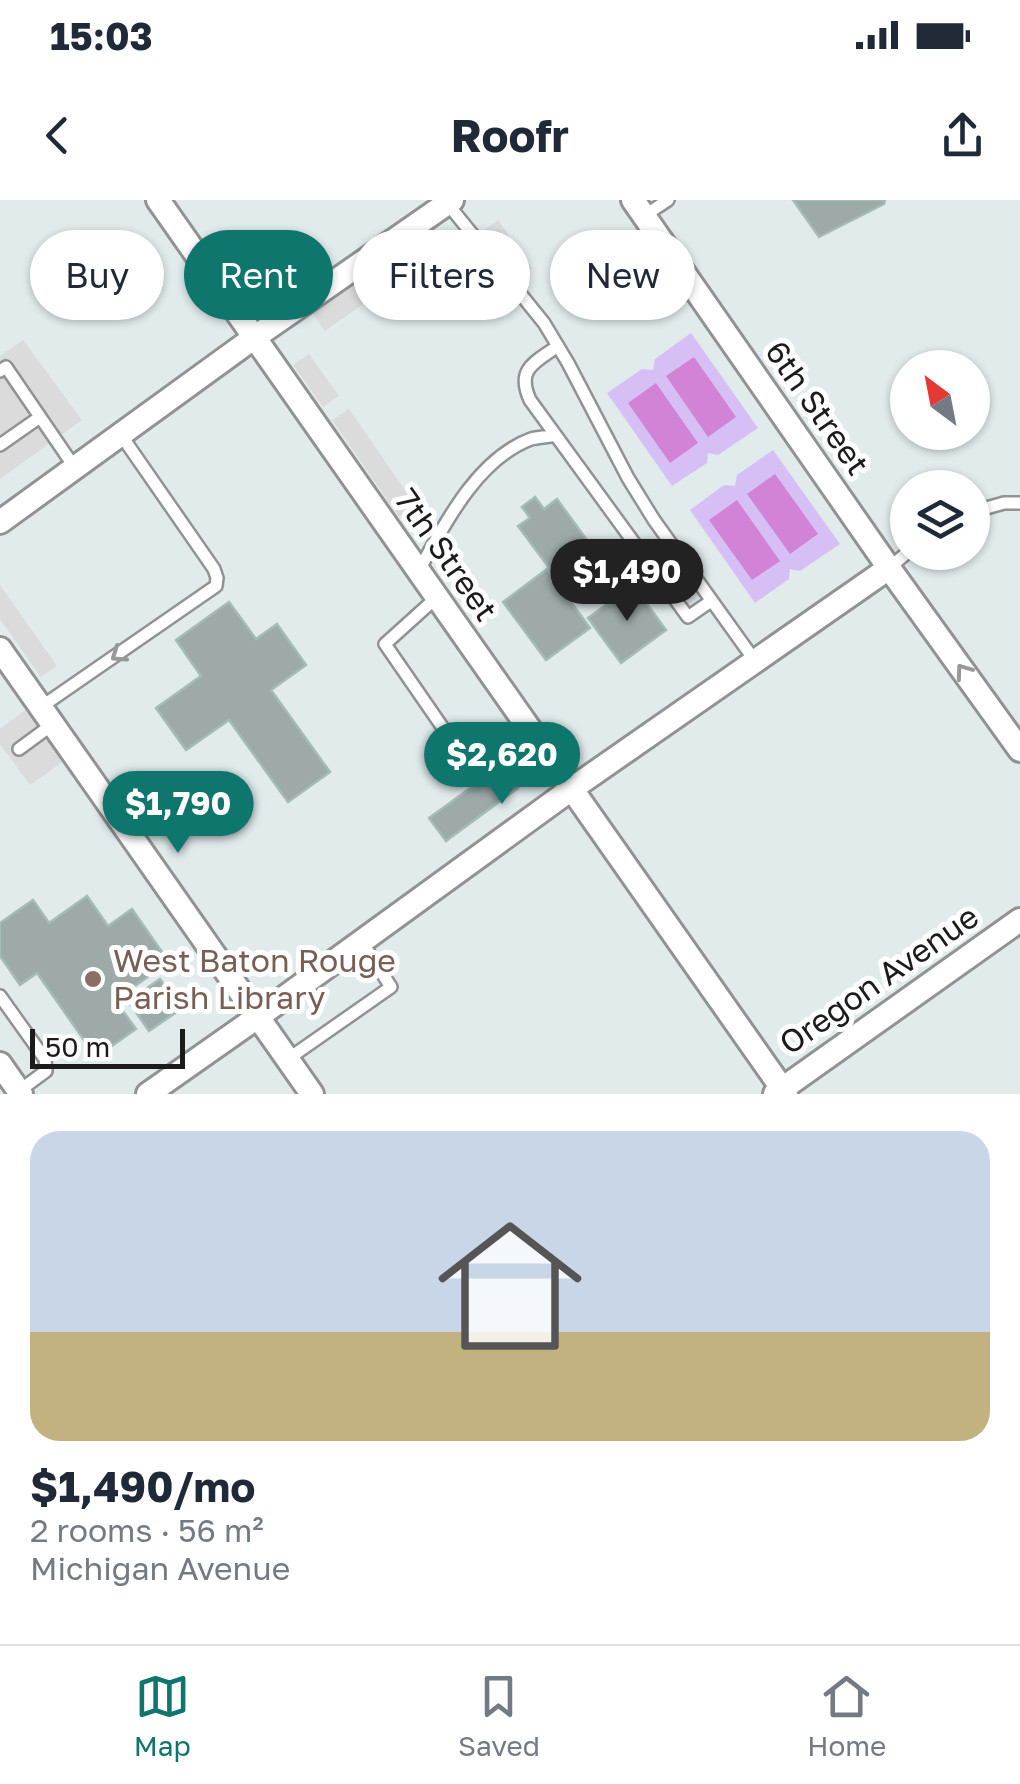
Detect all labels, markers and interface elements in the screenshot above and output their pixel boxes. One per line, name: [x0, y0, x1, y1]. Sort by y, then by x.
text: 15:03: [50, 13, 153, 58]
icon: back: [30, 108, 85, 163]
text: Roofr: [451, 108, 569, 162]
icon: share: [935, 108, 990, 163]
chip: Buy: [30, 230, 164, 320]
chip: Rent: [184, 230, 333, 320]
chip: Filters: [353, 230, 530, 320]
chip: New: [550, 230, 695, 320]
street label: 6th Street: [758, 333, 878, 482]
north arrow: [890, 350, 990, 450]
map controls: [890, 350, 990, 570]
button: layers: [890, 470, 990, 570]
street label: 7th Street: [388, 481, 506, 628]
pin: $1,490: [546, 539, 708, 624]
text: $1,490: [572, 552, 682, 590]
one-way arrow: [110, 643, 129, 661]
one-way arrow: [957, 664, 975, 682]
pin: $2,620: [421, 722, 583, 807]
text: $2,620: [446, 735, 558, 773]
pin: $1,790: [97, 771, 259, 856]
text: $1,790: [125, 784, 231, 822]
street label: Oregon Avenue: [772, 897, 985, 1062]
place label: West Baton Rouge Parish Library: [113, 941, 396, 1016]
marker: West Baton Rouge Parish Library: [82, 968, 104, 990]
scale bar: [30, 1024, 185, 1068]
text: 50 m: [45, 1030, 110, 1063]
icon: home: [420, 1196, 600, 1376]
text: $1,490/mo: [30, 1461, 256, 1511]
text: 2 rooms · 56 m²: [30, 1511, 264, 1549]
text: Michigan Avenue: [30, 1549, 290, 1587]
tab: Map: [134, 1669, 191, 1762]
tab: Saved: [458, 1669, 540, 1762]
tab: Home: [807, 1669, 886, 1762]

